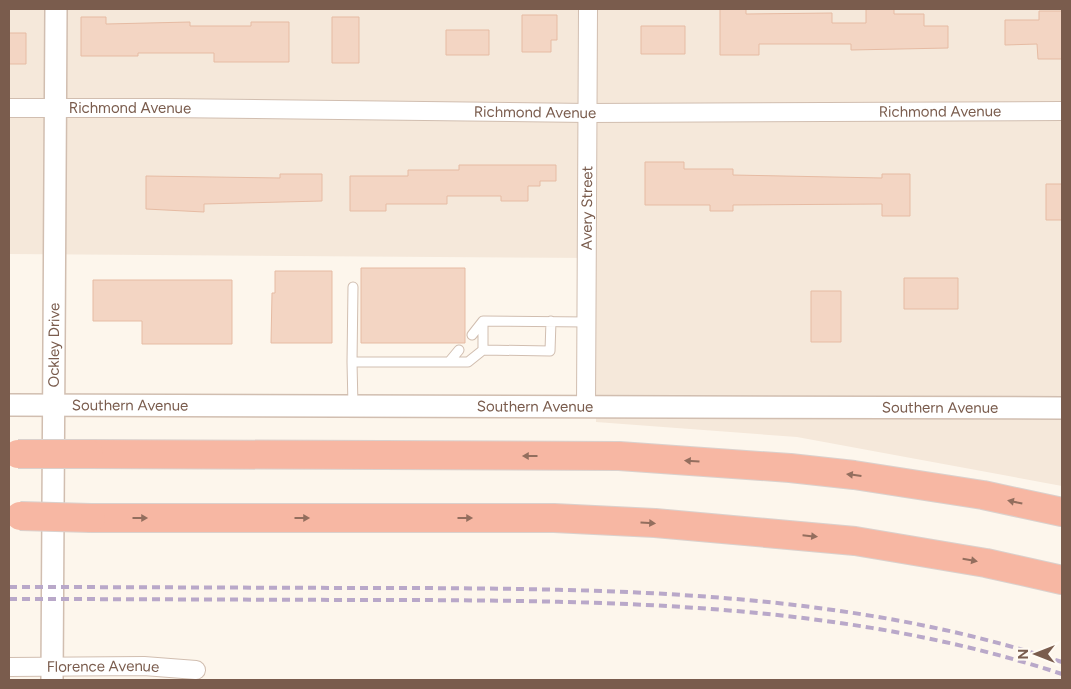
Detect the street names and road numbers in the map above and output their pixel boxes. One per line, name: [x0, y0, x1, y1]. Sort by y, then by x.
street label: Richmond Avenue: [69, 99, 191, 117]
street label: Richmond Avenue: [879, 102, 1001, 121]
street label: Richmond Avenue: [474, 103, 596, 122]
street label: Avery Street: [578, 165, 596, 250]
street label: Ockley Drive: [45, 303, 63, 387]
street label: Southern Avenue: [72, 396, 188, 415]
street label: Southern Avenue: [477, 397, 593, 416]
street label: Southern Avenue: [882, 398, 998, 417]
street label: Florence Avenue: [47, 657, 160, 676]

